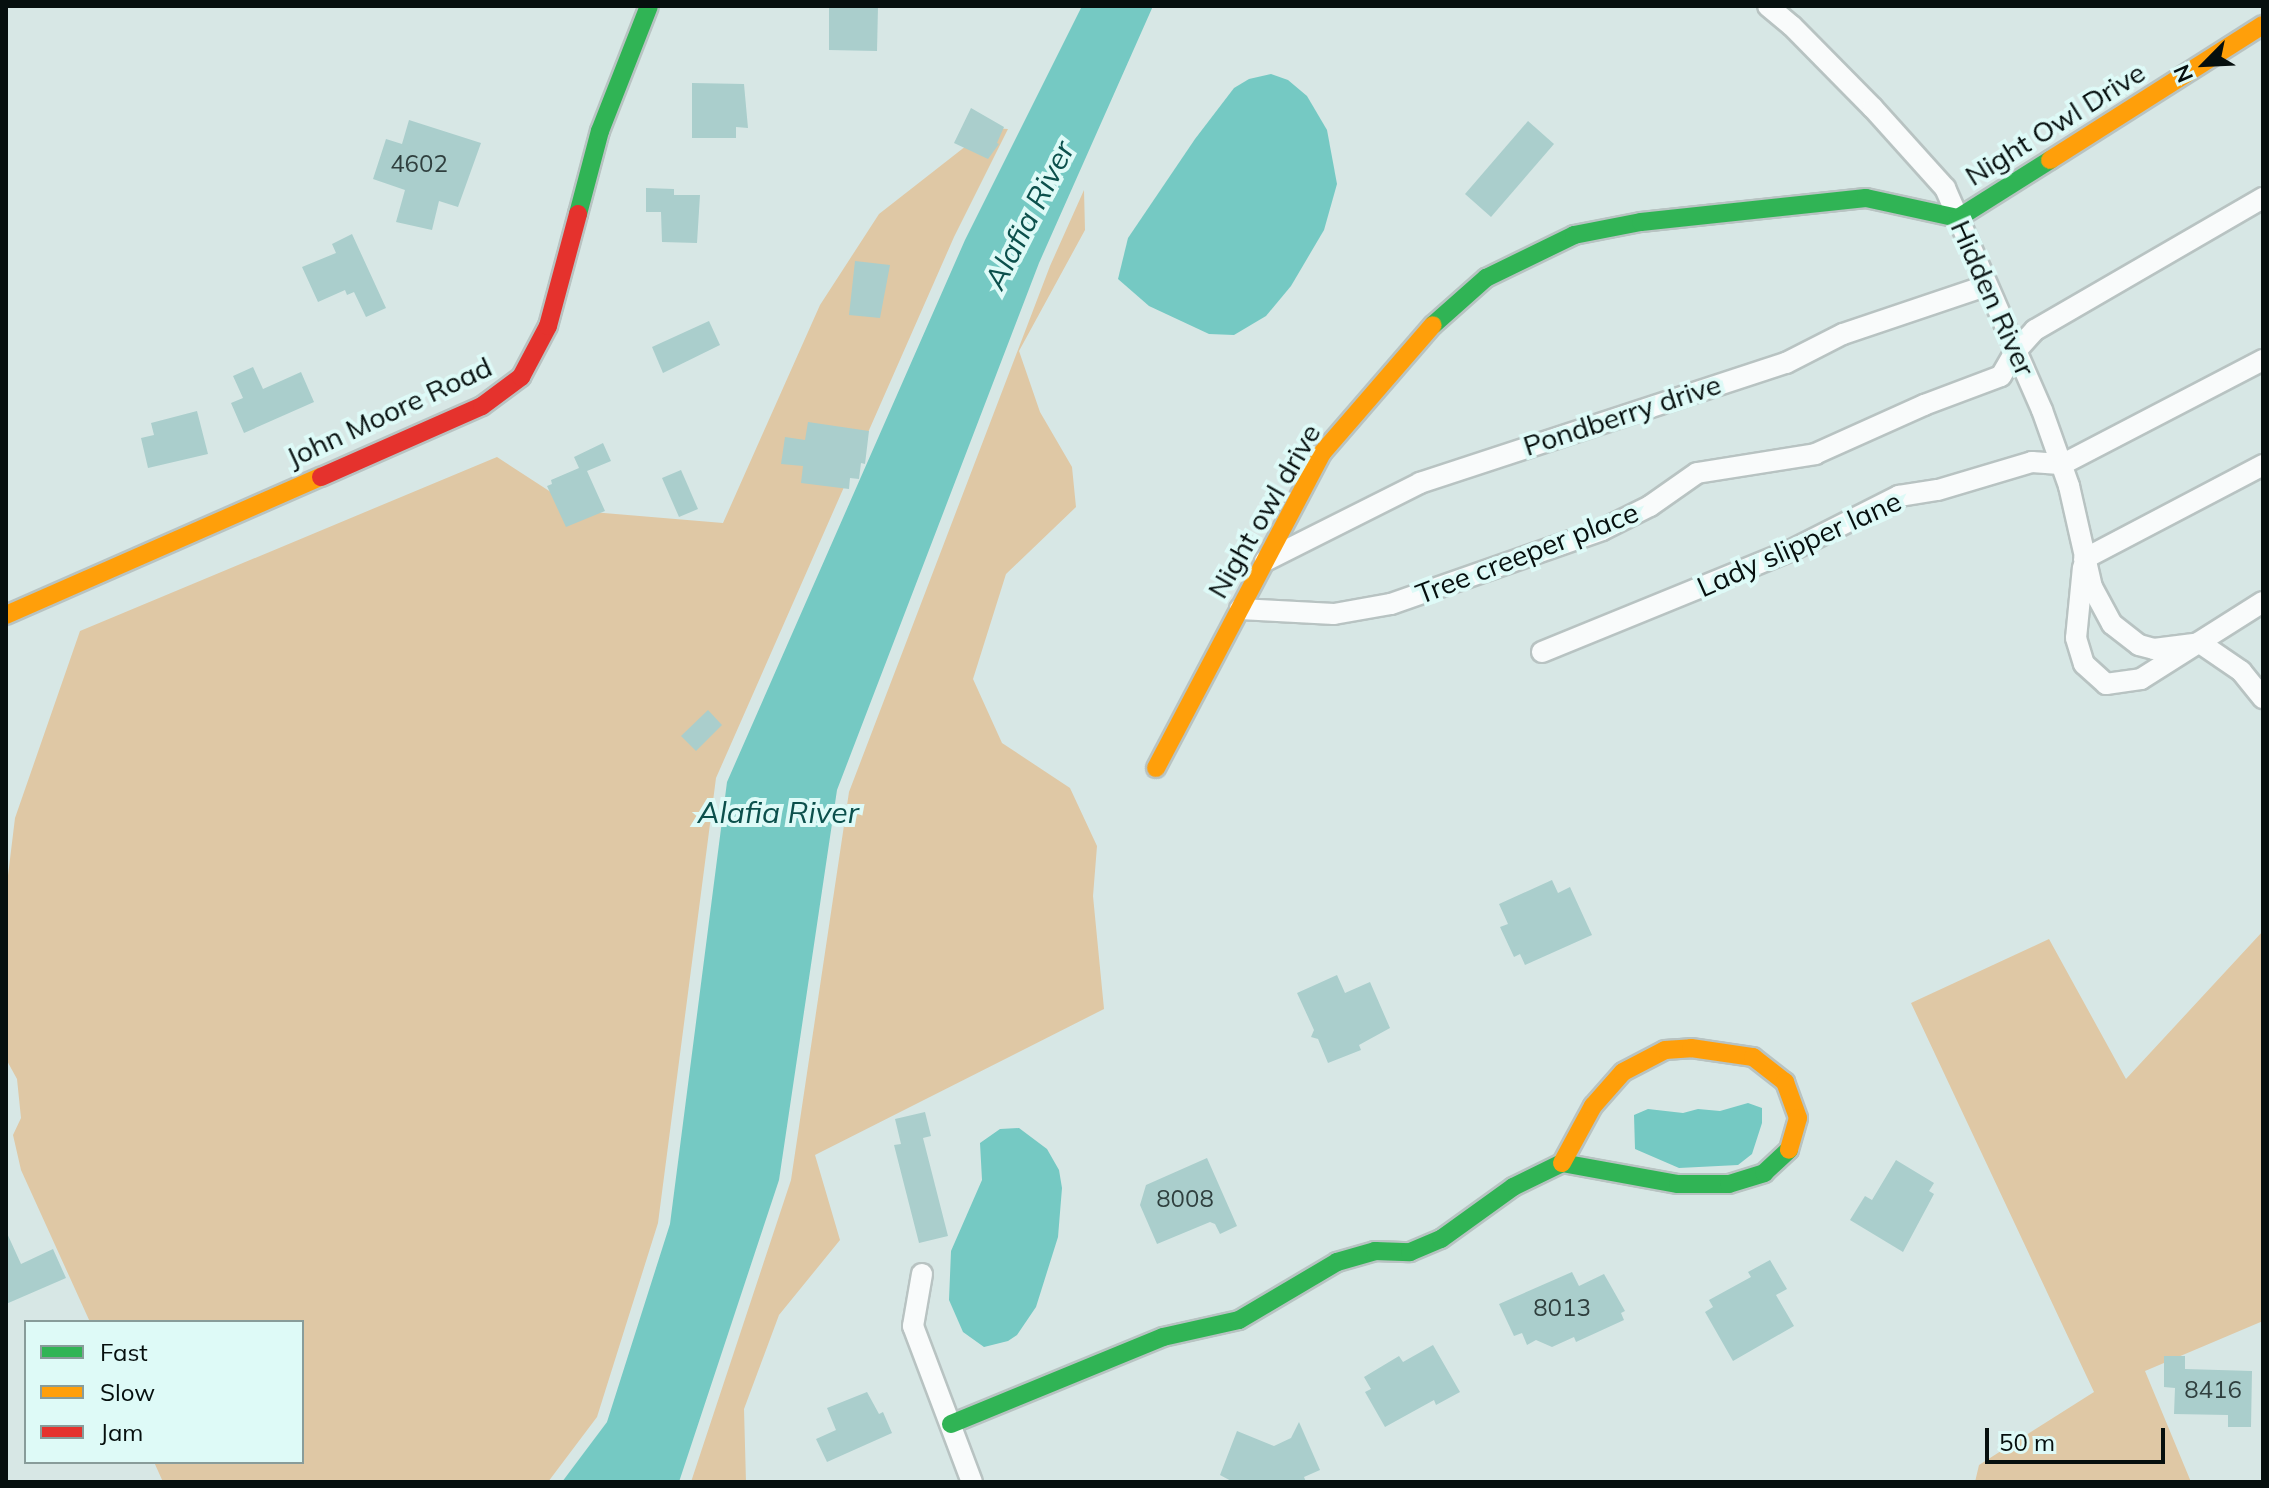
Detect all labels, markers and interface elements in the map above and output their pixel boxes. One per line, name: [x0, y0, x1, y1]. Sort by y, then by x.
north arrow: [2165, 24, 2245, 104]
street label: Night Owl Drive: [1959, 55, 2151, 193]
text: N: [2167, 60, 2199, 87]
water label: Alafia River: [976, 135, 1082, 295]
house number: 4602: [390, 150, 448, 178]
street label: Hidden River: [1944, 215, 2042, 381]
street label: John Moore Road: [281, 350, 497, 474]
street label: Pondberry drive: [1519, 367, 1725, 463]
street label: Night owl drive: [1201, 418, 1327, 604]
street label: Lady slipper lane: [1692, 484, 1906, 604]
street label: Tree creeper place: [1411, 495, 1643, 611]
water label: Alafia River: [697, 794, 859, 830]
house number: 8008: [1156, 1185, 1214, 1213]
house number: 8013: [1533, 1294, 1591, 1322]
legend: [24, 1320, 304, 1464]
text: Fast: [100, 1337, 148, 1367]
house number: 8416: [2184, 1376, 2242, 1404]
text: Slow: [100, 1377, 155, 1407]
scale bar: [1989, 1412, 2169, 1462]
text: Jam: [100, 1417, 143, 1447]
text: 50 m: [1999, 1427, 2055, 1457]

